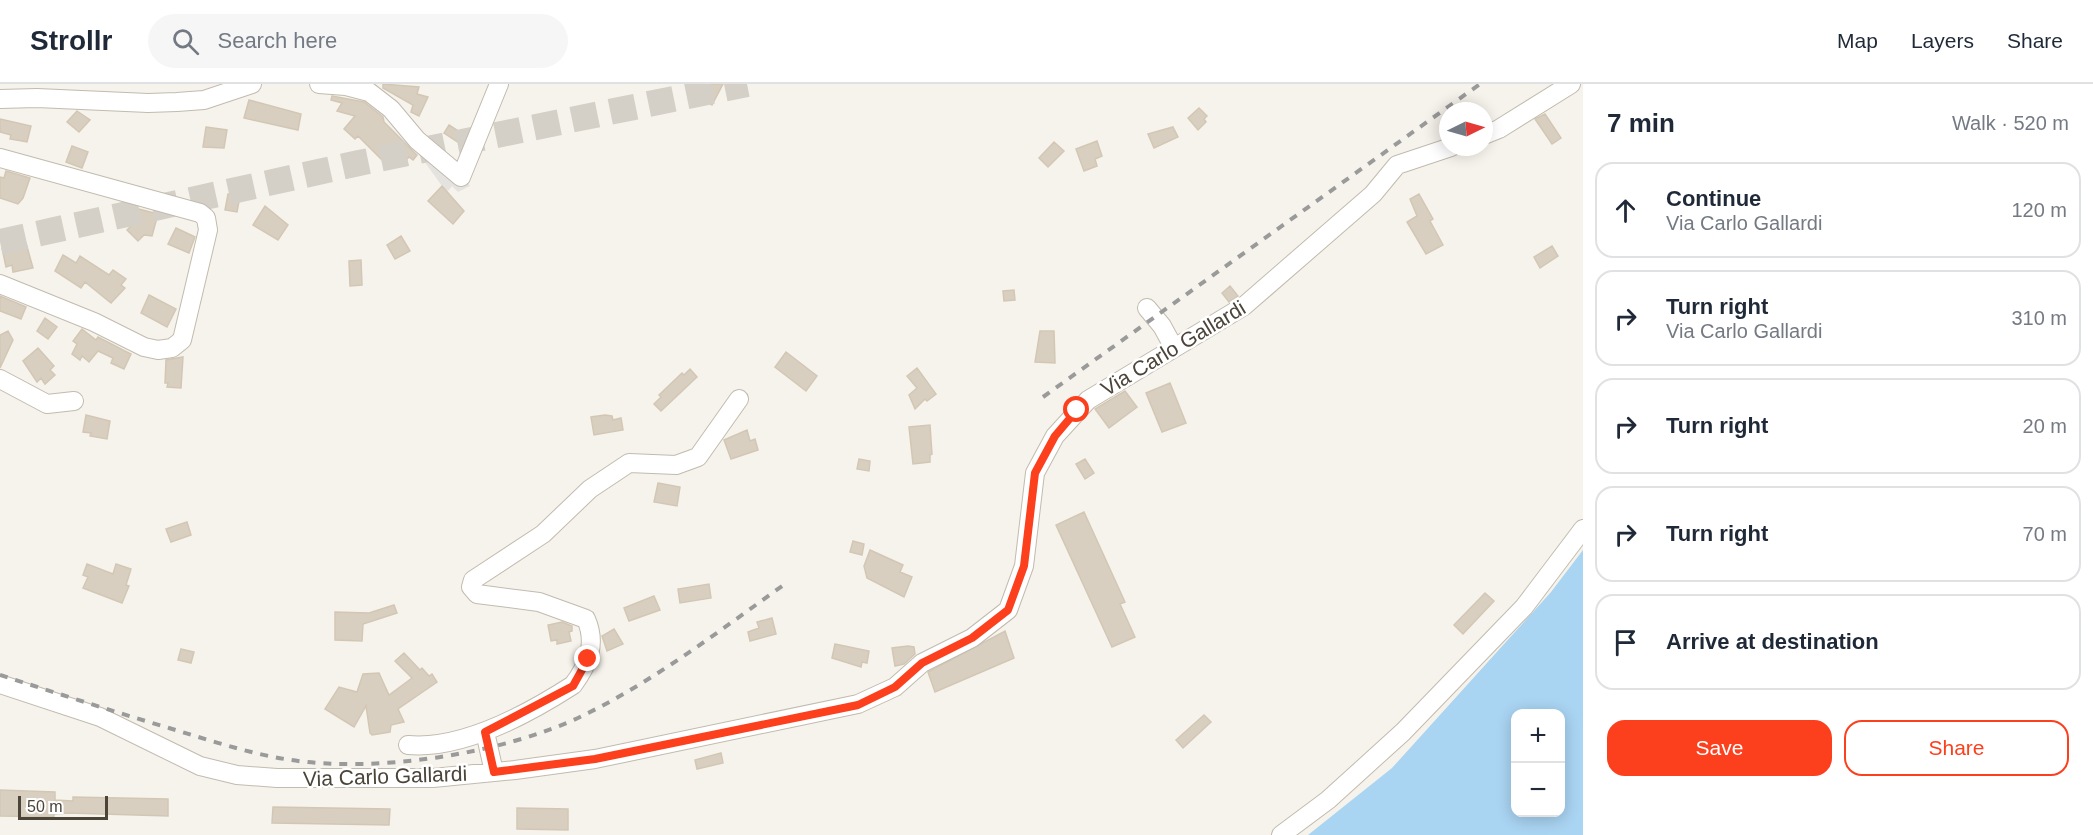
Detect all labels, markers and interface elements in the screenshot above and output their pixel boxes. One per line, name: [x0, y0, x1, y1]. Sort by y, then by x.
search box: [148, 14, 568, 68]
text: Strollr: [30, 25, 112, 56]
icon: search: [169, 25, 202, 58]
text: Search here: [217, 28, 337, 53]
text: Map: [1837, 29, 1878, 52]
text: Layers: [1911, 29, 1974, 52]
text: Share: [2007, 29, 2063, 52]
north arrow: [1439, 102, 1493, 156]
text: 7 min: [1607, 108, 1675, 138]
text: Walk · 520 m: [1952, 112, 2069, 134]
text: Continue: [1666, 186, 1761, 211]
icon: ahead: [1609, 194, 1642, 227]
text: 120 m: [2011, 199, 2067, 221]
text: Via Carlo Gallardi: [1666, 212, 1822, 234]
text: Turn right: [1666, 294, 1768, 319]
street label: Via Carlo Gallardi: [1097, 296, 1249, 400]
icon: right: [1609, 302, 1642, 335]
text: 310 m: [2011, 307, 2067, 329]
text: Via Carlo Gallardi: [1666, 320, 1822, 342]
route start: [1063, 396, 1089, 422]
icon: right: [1609, 410, 1642, 443]
text: Turn right: [1666, 413, 1768, 438]
text: 20 m: [2023, 415, 2067, 437]
icon: right: [1609, 518, 1642, 551]
text: Turn right: [1666, 521, 1768, 546]
text: 70 m: [2023, 523, 2067, 545]
icon: arrive: [1609, 626, 1642, 659]
text: Arrive at destination: [1666, 629, 1879, 654]
route end: [574, 645, 600, 671]
map controls: [1511, 709, 1565, 817]
button: +: [1511, 709, 1565, 763]
button: Save: [1607, 720, 1832, 776]
button: Share: [1844, 720, 2069, 776]
street label: Via Carlo Gallardi: [303, 762, 467, 790]
button: −: [1511, 763, 1565, 817]
scale bar: [18, 793, 108, 820]
text: 50 m: [27, 798, 63, 815]

